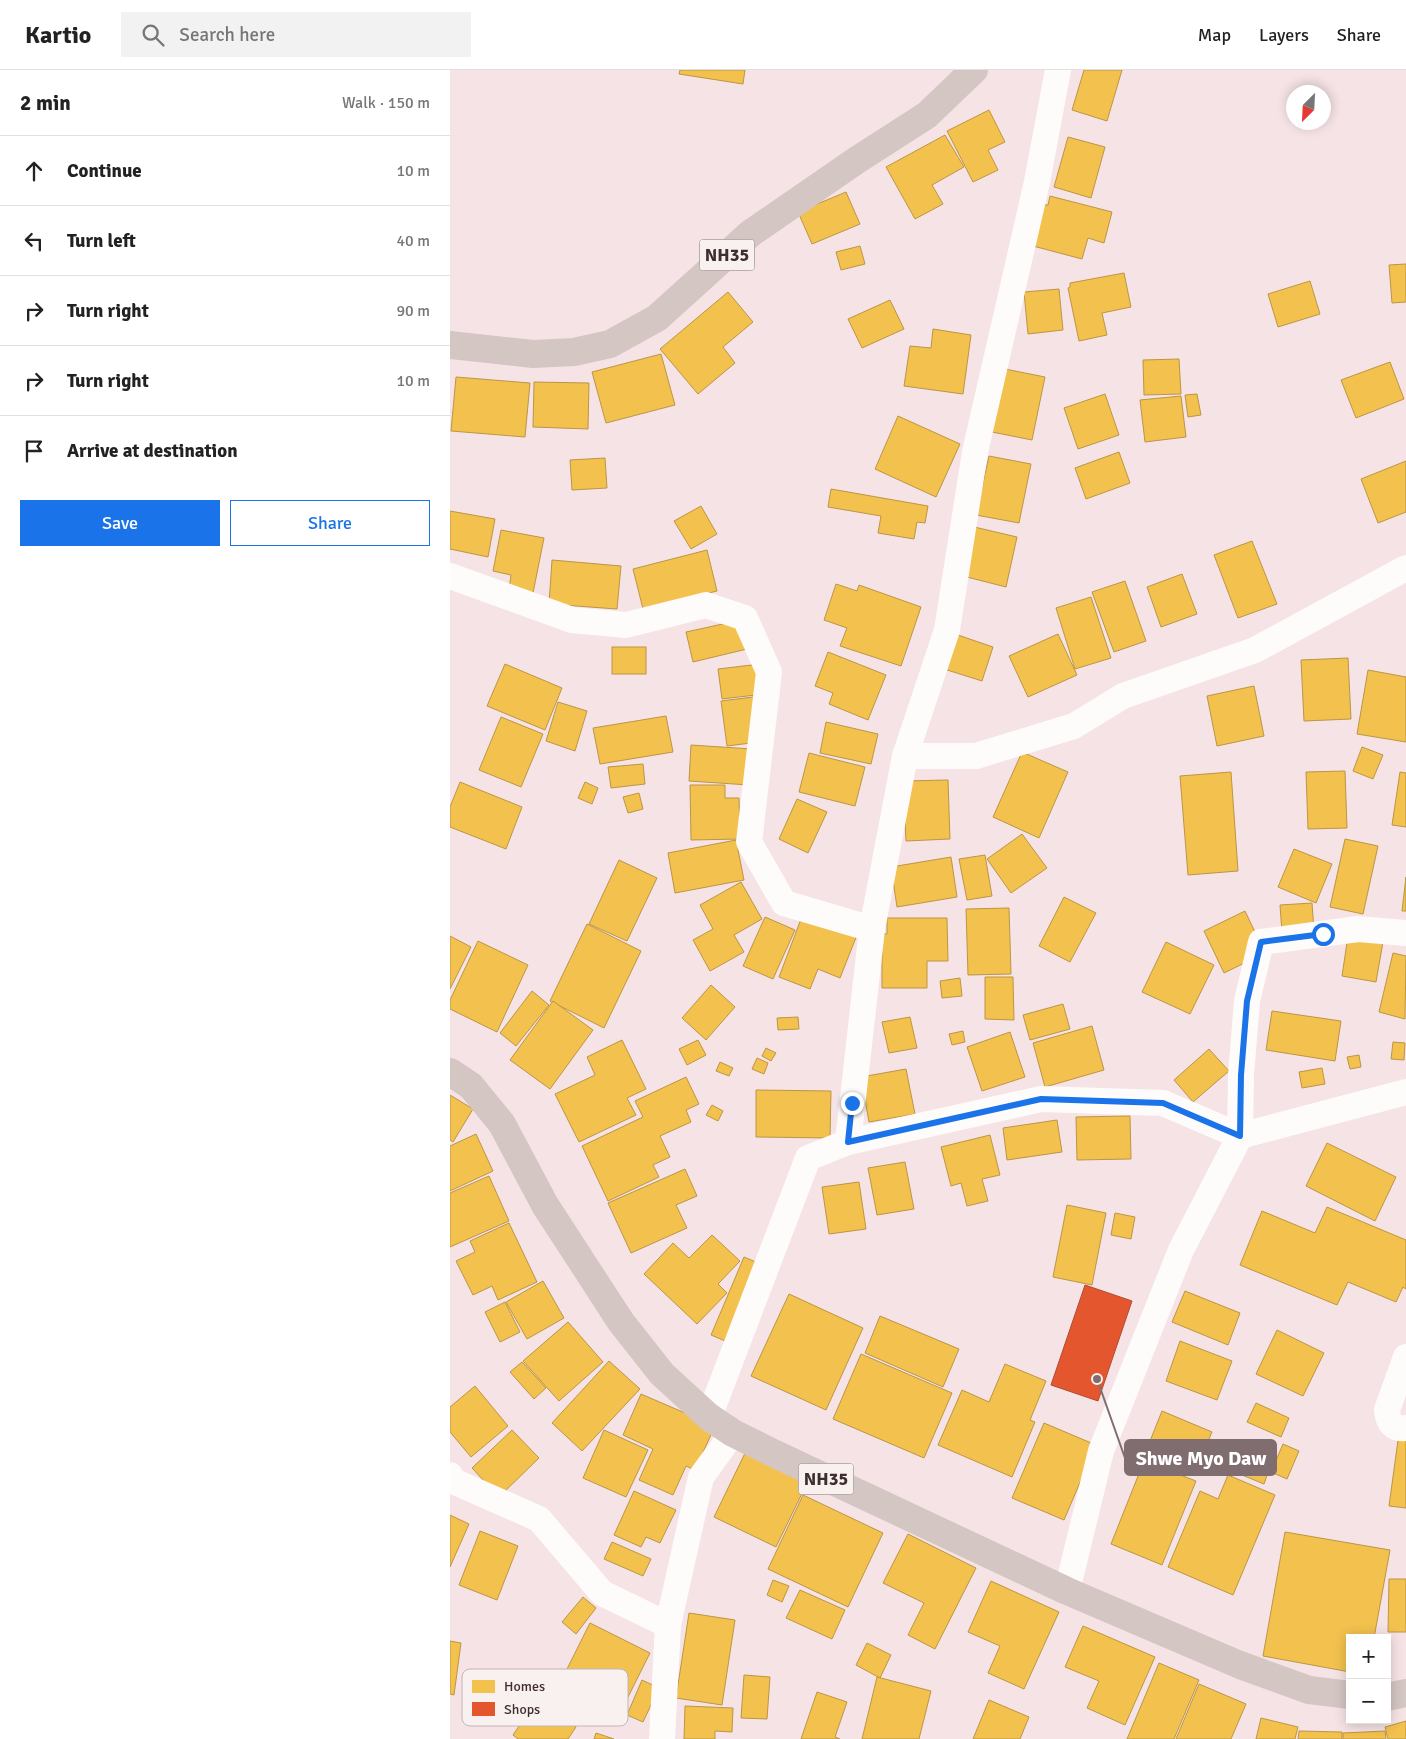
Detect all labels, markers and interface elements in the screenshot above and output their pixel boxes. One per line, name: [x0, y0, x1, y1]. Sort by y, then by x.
search box: [121, 12, 471, 57]
text: Kartio: [25, 20, 91, 50]
icon: search: [139, 21, 167, 49]
text: Search here: [179, 23, 275, 47]
text: Map: [1198, 24, 1231, 46]
text: Layers: [1259, 24, 1309, 46]
text: Share: [1337, 24, 1381, 46]
north arrow: [1286, 85, 1331, 130]
text: 2 min: [20, 90, 71, 116]
text: Walk · 150 m: [342, 93, 430, 113]
icon: ahead: [20, 157, 48, 185]
text: Continue: [67, 159, 142, 183]
text: 10 m: [396, 161, 430, 181]
icon: left: [20, 227, 48, 255]
text: Turn left: [67, 229, 136, 253]
text: 40 m: [396, 231, 430, 251]
road number: NH35: [700, 240, 754, 270]
icon: right: [20, 297, 48, 325]
text: Turn right: [67, 299, 149, 323]
text: 90 m: [396, 301, 430, 321]
icon: right: [20, 367, 48, 395]
text: Turn right: [67, 369, 149, 393]
text: 10 m: [396, 371, 430, 391]
icon: arrive: [20, 437, 48, 465]
text: Arrive at destination: [67, 439, 238, 463]
button: Save: [20, 500, 220, 546]
button: Share: [230, 500, 430, 546]
route start: [1312, 923, 1335, 946]
route end: [841, 1092, 864, 1115]
callout: Shwe Myo Daw: [1125, 1440, 1276, 1475]
text: Shwe Myo Daw: [1136, 1446, 1267, 1471]
road number: NH35: [798, 1464, 854, 1495]
map controls: [1346, 1634, 1391, 1724]
button: +: [1346, 1634, 1391, 1679]
legend: [462, 1669, 628, 1726]
text: Homes: [504, 1678, 545, 1695]
button: −: [1346, 1679, 1391, 1724]
text: Shops: [504, 1701, 540, 1718]

